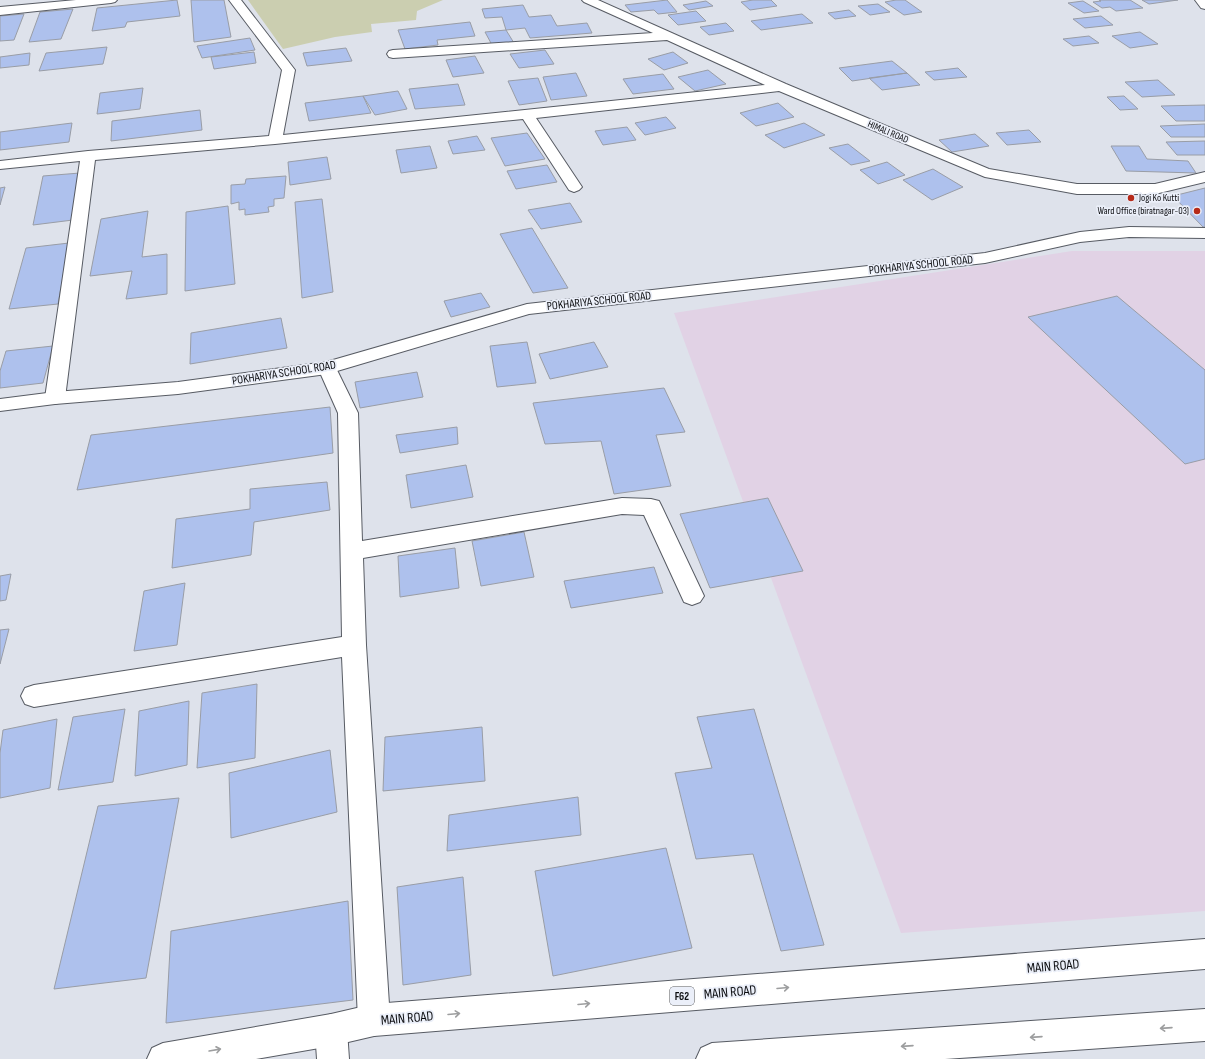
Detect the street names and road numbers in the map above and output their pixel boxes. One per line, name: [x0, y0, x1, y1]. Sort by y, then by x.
street label: HIMALI ROAD: [866, 118, 910, 146]
street label: POKHARIYA SCHOOL ROAD: [868, 252, 974, 278]
street label: POKHARIYA SCHOOL ROAD: [546, 288, 652, 314]
street label: POKHARIYA SCHOOL ROAD: [231, 357, 337, 389]
street label: MAIN ROAD: [1026, 955, 1080, 977]
street label: MAIN ROAD: [703, 981, 757, 1003]
road number: F62: [670, 987, 694, 1005]
street label: MAIN ROAD: [380, 1007, 434, 1029]

